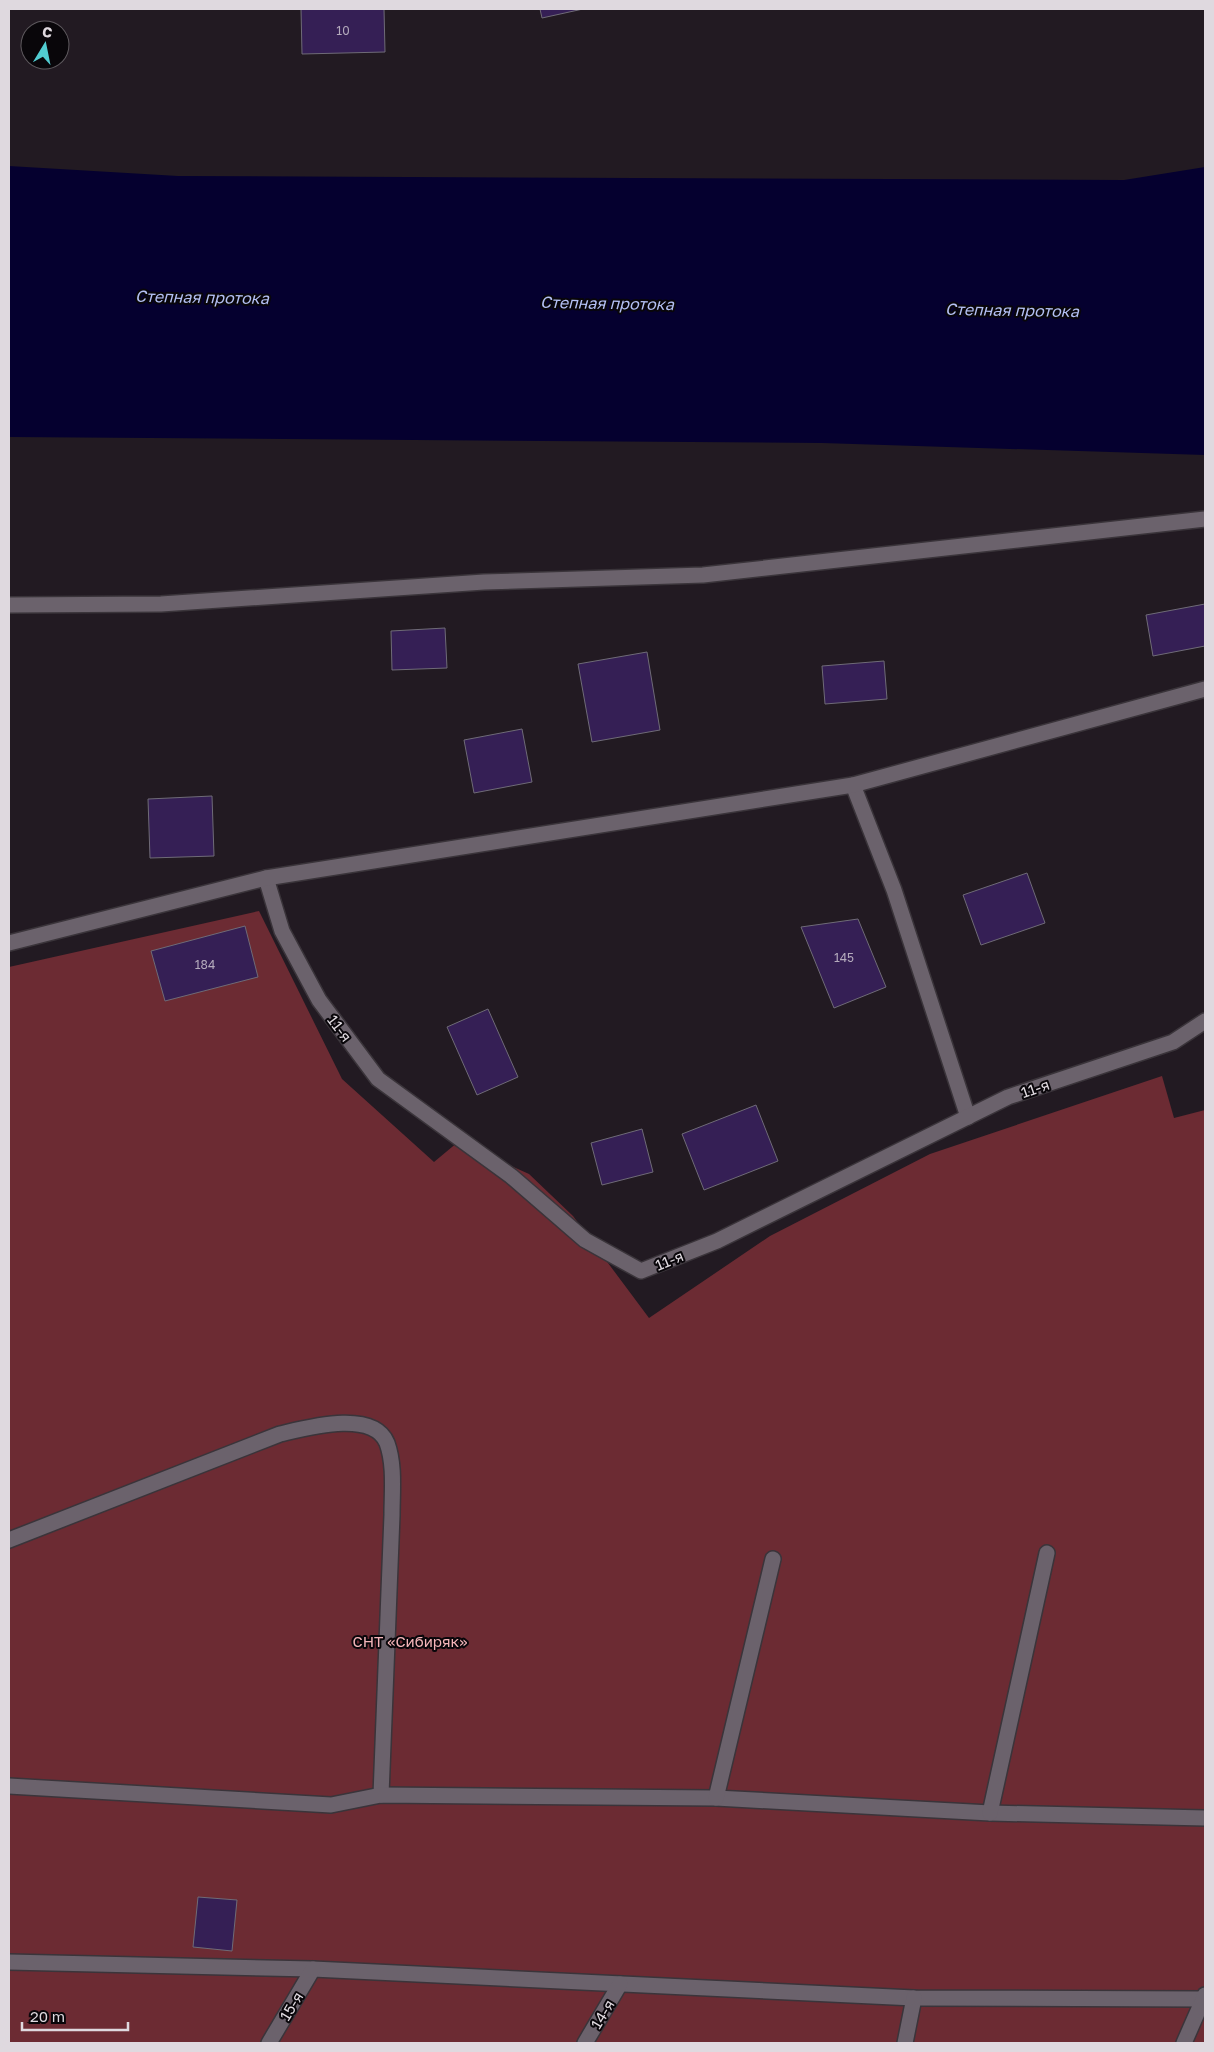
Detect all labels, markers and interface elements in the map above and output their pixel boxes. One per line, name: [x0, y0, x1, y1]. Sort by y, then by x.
north arrow: [20, 20, 70, 70]
text: С: [41, 22, 54, 41]
house number: 10: [336, 23, 350, 38]
water label: Степная протока: [135, 286, 270, 308]
water label: Степная протока: [540, 292, 675, 314]
water label: Степная протока: [945, 299, 1080, 321]
house number: 145: [834, 950, 854, 965]
house number: 184: [195, 957, 215, 972]
street label: 11-я: [324, 1011, 356, 1045]
street label: 11-я: [1018, 1075, 1052, 1101]
street label: 11-я: [652, 1246, 686, 1274]
park label: СНТ «Сибиряк»: [353, 1632, 467, 1650]
street label: 15-я: [275, 1988, 307, 2024]
street label: 14-я: [586, 1996, 618, 2032]
scale bar: [22, 2000, 129, 2032]
text: 20 m: [30, 2007, 65, 2025]

